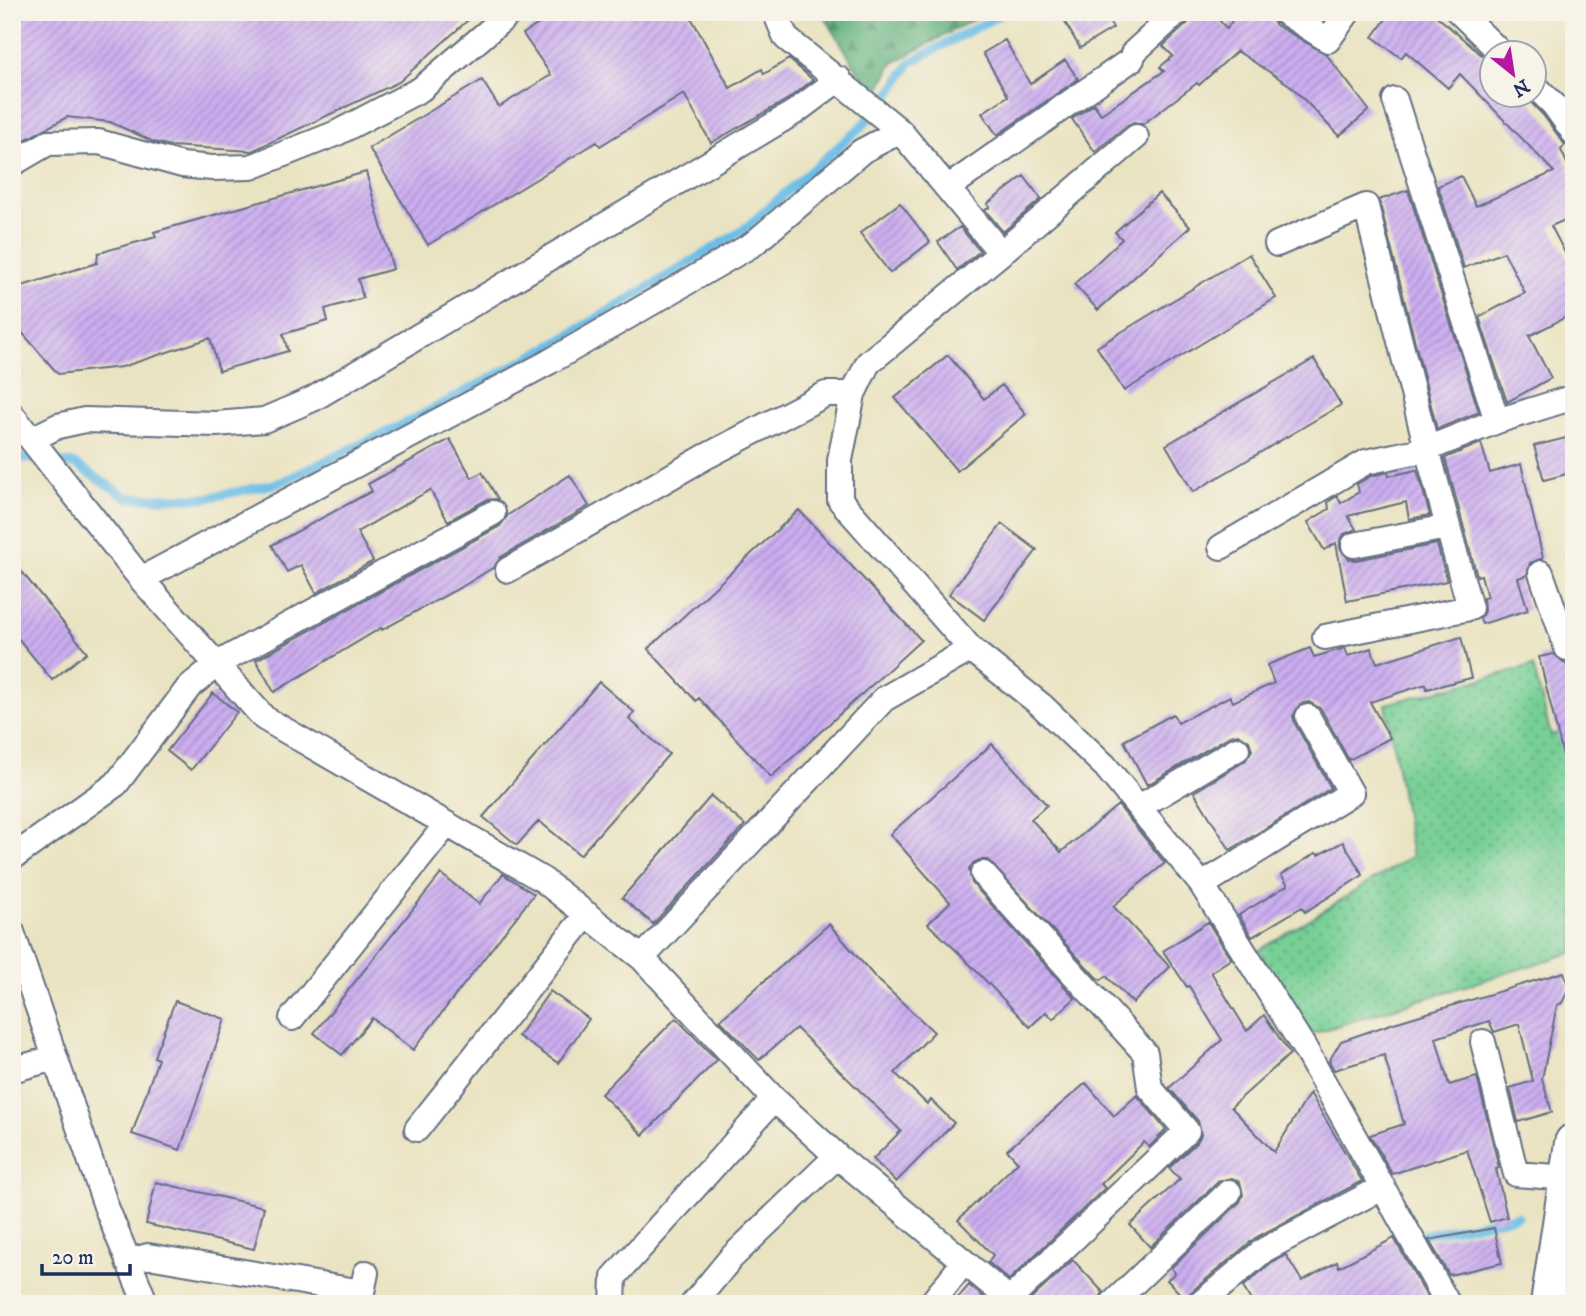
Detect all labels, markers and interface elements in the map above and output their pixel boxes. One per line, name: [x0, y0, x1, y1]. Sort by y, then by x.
north arrow: [1478, 38, 1548, 108]
text: N: [1508, 74, 1533, 101]
scale bar: [42, 1232, 130, 1276]
text: 20 m: [52, 1245, 94, 1271]

